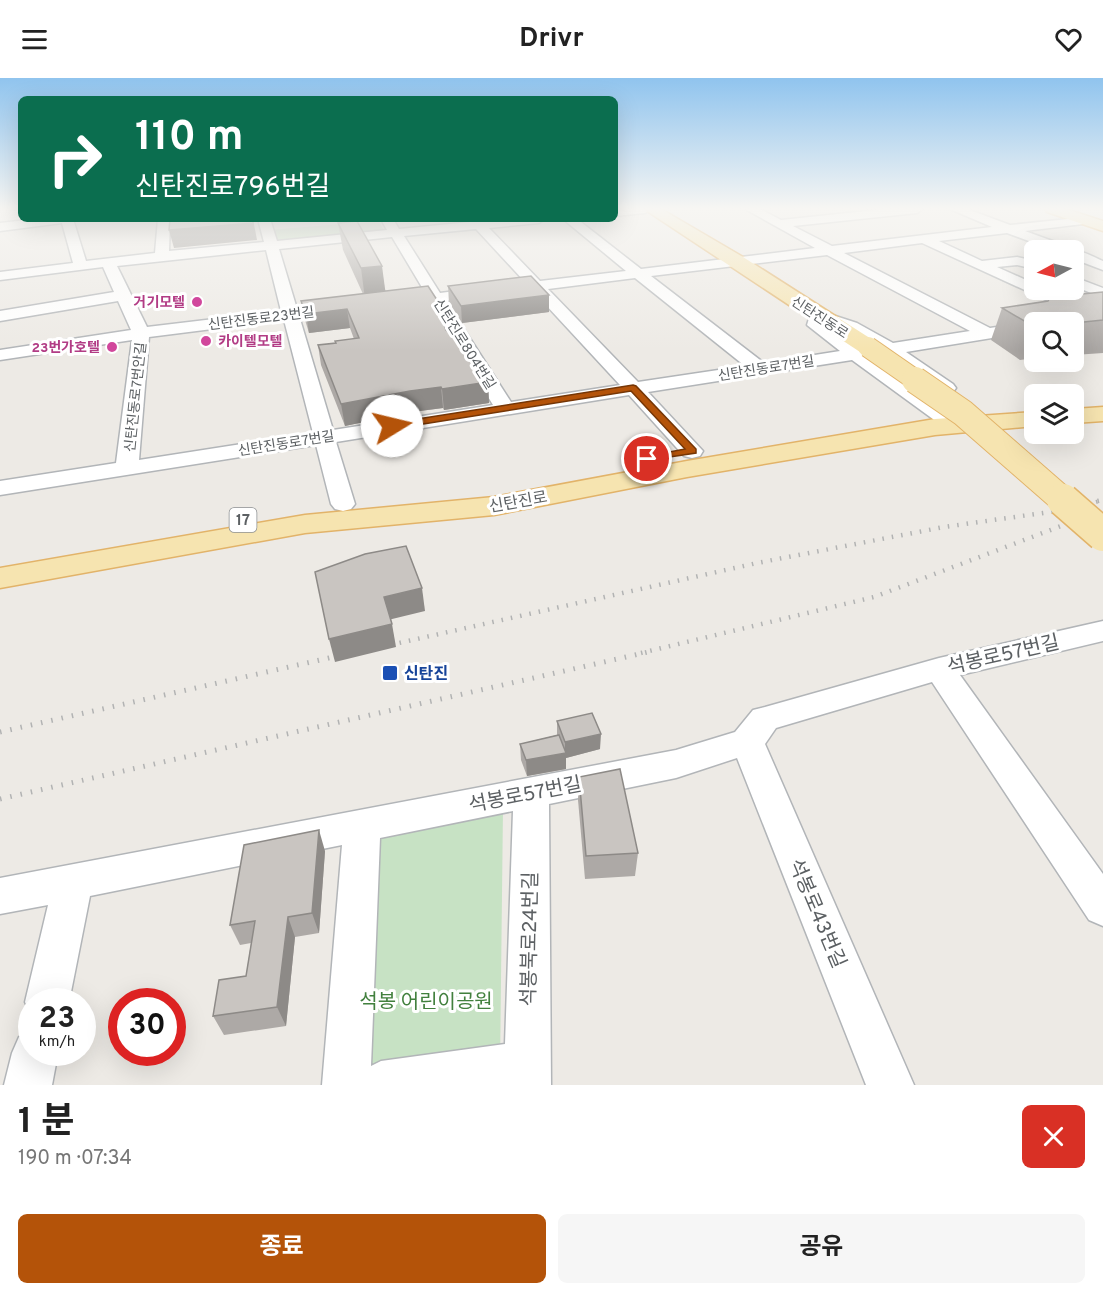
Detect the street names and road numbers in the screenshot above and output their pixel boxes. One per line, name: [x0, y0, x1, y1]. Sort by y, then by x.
street label: 신탄진동로: [788, 294, 851, 343]
street label: 신탄진로804번길: [429, 296, 498, 393]
street label: 신탄진동로23번길: [207, 305, 315, 334]
street label: 신탄진동로7번안길: [122, 341, 151, 453]
street label: 신탄진동로7번길: [717, 353, 816, 386]
street label: 신탄진동로7번길: [237, 428, 336, 461]
street label: 신탄진로: [488, 488, 549, 518]
road number: 17: [230, 508, 256, 532]
street label: 석봉로57번길: [945, 630, 1062, 682]
street label: 석봉로57번길: [467, 772, 584, 820]
street label: 석봉로43번길: [781, 855, 851, 972]
street label: 석봉북로24번길: [517, 871, 545, 1007]

